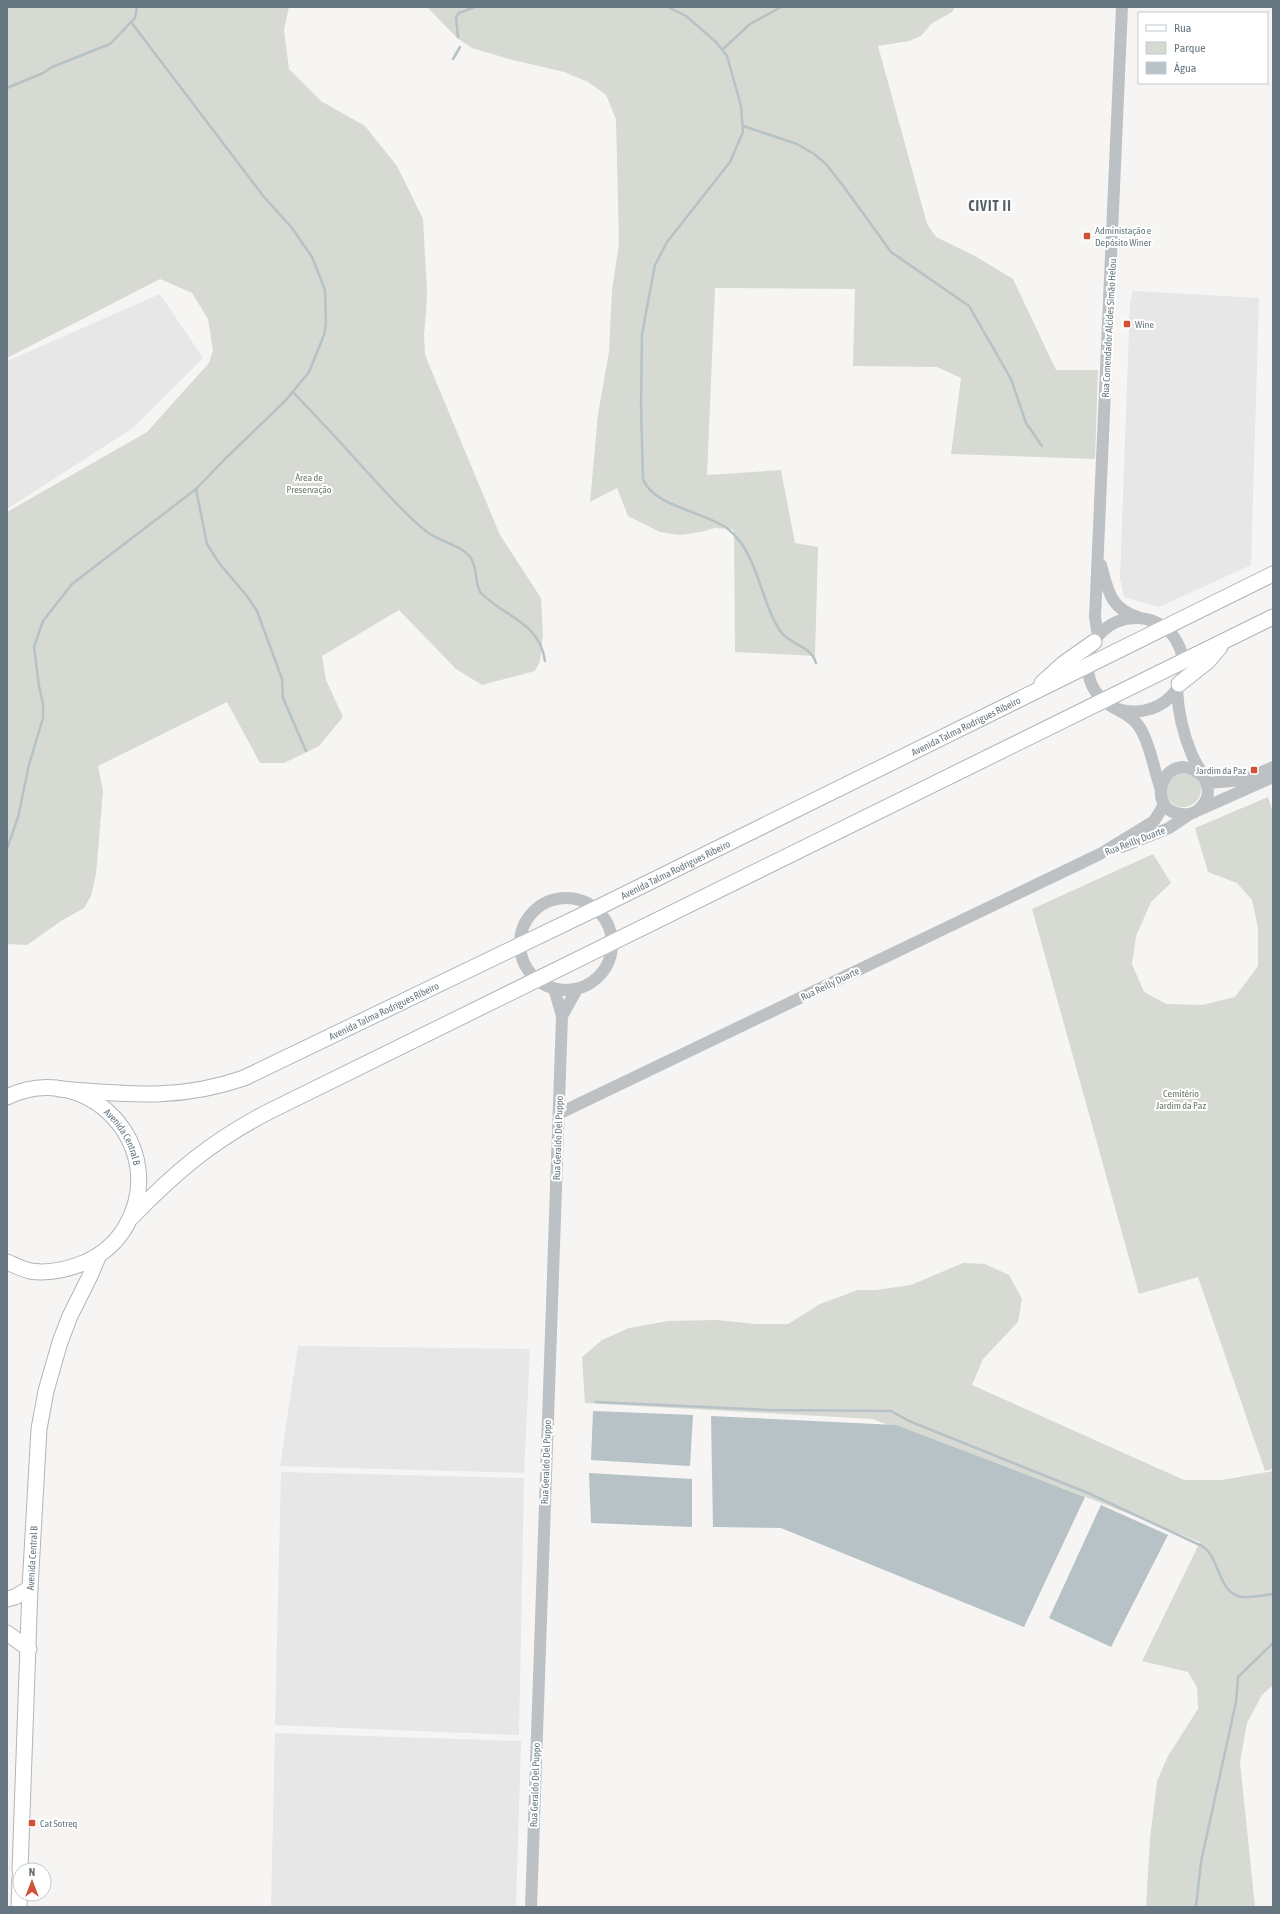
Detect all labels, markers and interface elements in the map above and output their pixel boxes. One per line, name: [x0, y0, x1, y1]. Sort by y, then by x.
legend: [1138, 12, 1268, 84]
text: Rua: [1174, 21, 1191, 35]
text: Parque: [1174, 41, 1206, 55]
text: Água: [1174, 61, 1196, 75]
district label: CIVIT II: [968, 198, 1012, 214]
place label: Administação e Depósito Winer: [1095, 225, 1152, 248]
marker: Administação e Depósito Winer: [1082, 231, 1092, 241]
street label: Rua Comendador Alcides Simão Helou: [1100, 258, 1118, 398]
marker: Wine: [1122, 319, 1132, 329]
place label: Wine: [1135, 319, 1154, 330]
park label: Área de Preservação: [286, 472, 332, 495]
street label: Avenida Talma Rodrigues Ribeiro: [909, 694, 1022, 757]
place label: Jardim da Paz: [1196, 765, 1246, 776]
marker: Jardim da Paz: [1249, 765, 1259, 775]
street label: Rua Reilly Duarte: [1103, 824, 1167, 858]
street label: Avenida Talma Rodrigues Ribeiro: [619, 838, 732, 901]
street label: Rua Reilly Duarte: [799, 965, 861, 1003]
street label: Avenida Talma Rodrigues Ribeiro: [327, 979, 441, 1042]
park label: Cemitério Jardim da Paz: [1156, 1088, 1206, 1111]
street label: Rua Geraldo Del Puppo: [551, 1095, 565, 1180]
street label: Avenida Central B: [102, 1106, 143, 1166]
street label: Rua Geraldo Del Puppo: [539, 1419, 553, 1504]
street label: Avenida Central B: [24, 1526, 39, 1591]
street label: Rua Geraldo Del Puppo: [528, 1742, 542, 1827]
marker: Cat Sotreq: [27, 1818, 37, 1828]
place label: Cat Sotreq: [40, 1818, 78, 1829]
north arrow: [12, 1862, 52, 1902]
text: N: [29, 1866, 35, 1878]

